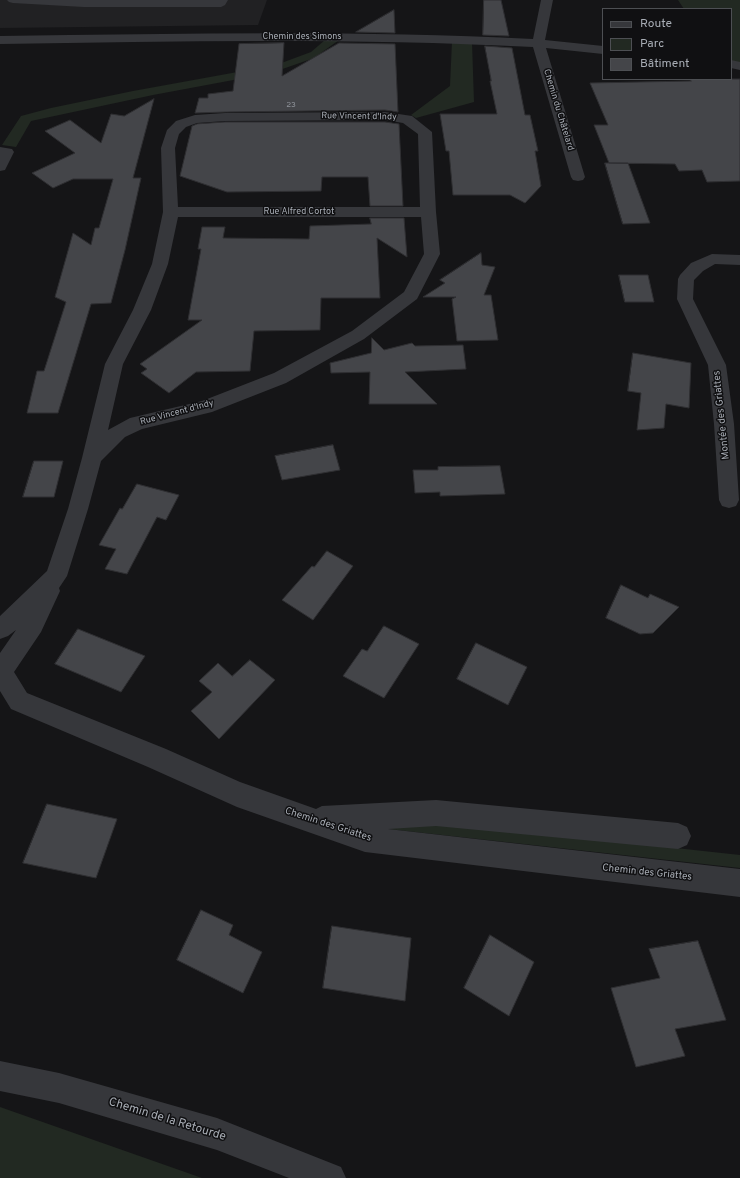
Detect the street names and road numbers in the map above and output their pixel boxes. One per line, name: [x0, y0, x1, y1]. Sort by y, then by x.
street label: Chemin des Simons: [263, 32, 341, 42]
street label: Chemin du Châtelard: [540, 68, 576, 152]
street label: Rue Vincent d'Indy: [321, 111, 397, 123]
street label: Rue Alfred Cortot: [264, 207, 334, 217]
street label: Montée des Griattes: [711, 370, 733, 460]
street label: Rue Vincent d'Indy: [139, 398, 215, 428]
street label: Chemin des Griattes: [283, 805, 373, 845]
street label: Chemin des Griattes: [601, 862, 693, 884]
street label: Chemin de la Retourde: [107, 1095, 227, 1145]

